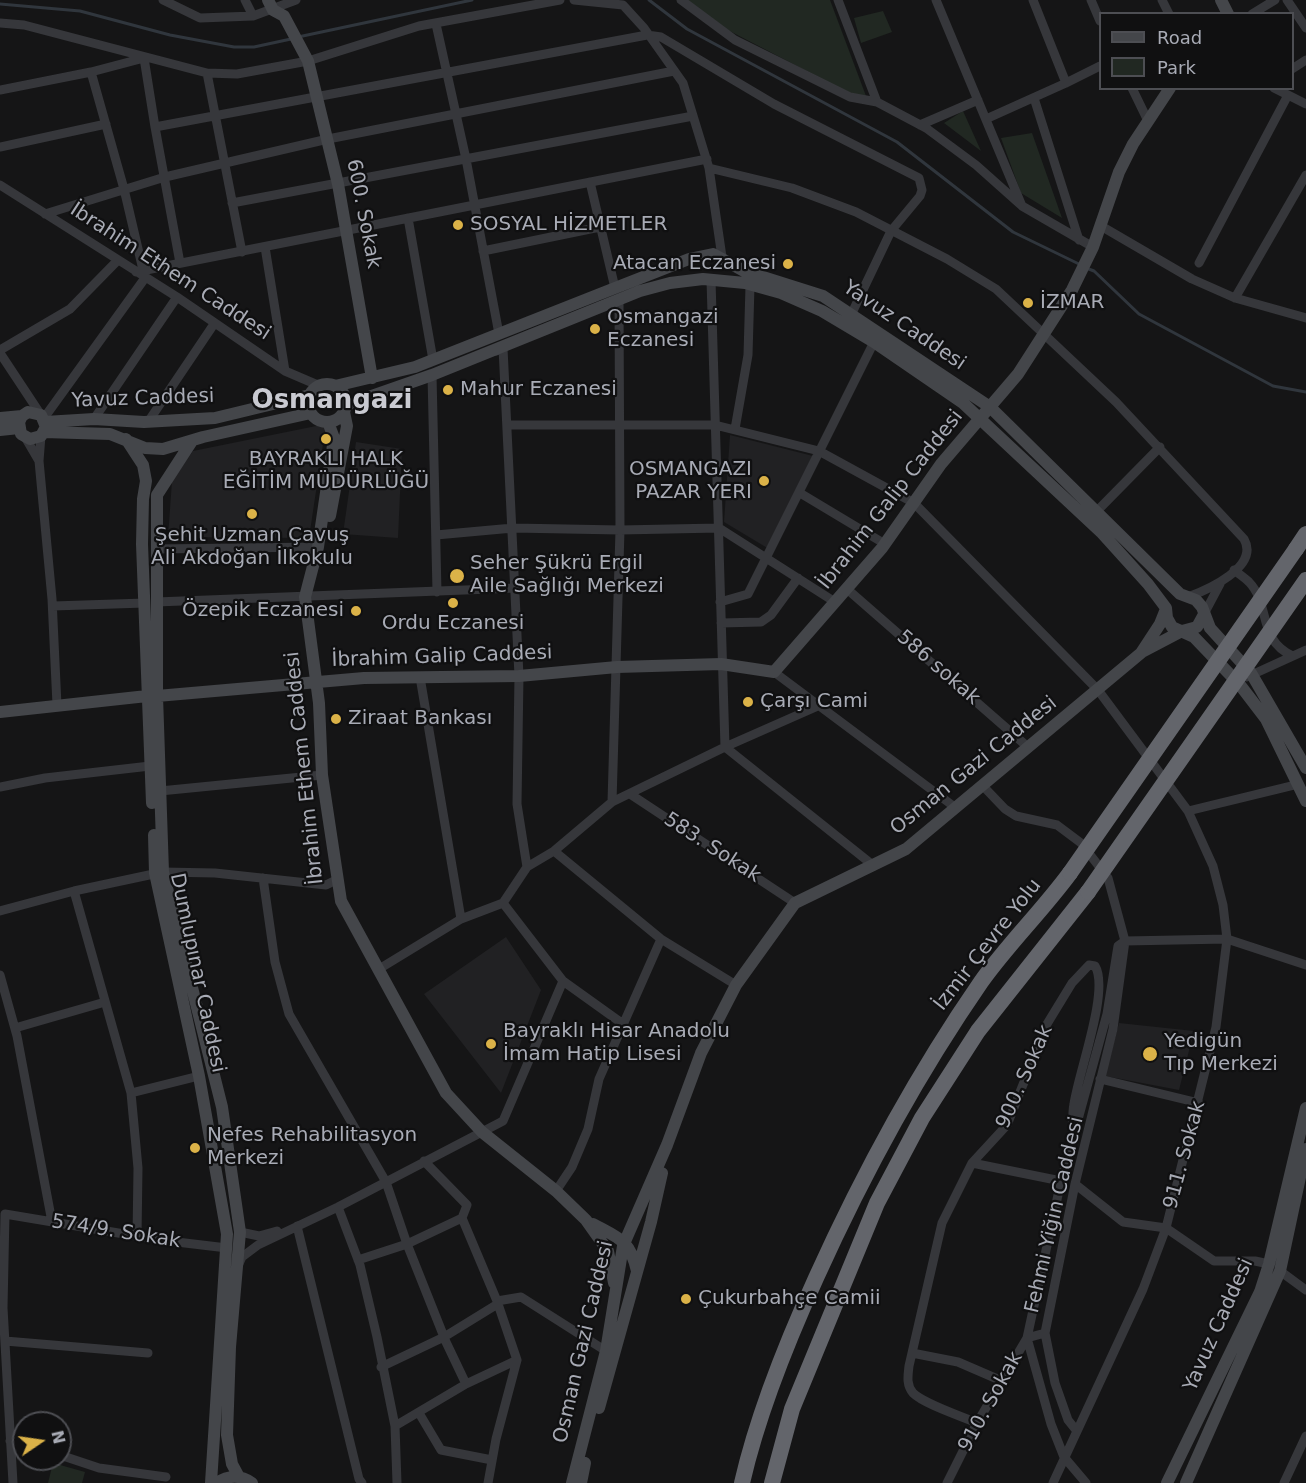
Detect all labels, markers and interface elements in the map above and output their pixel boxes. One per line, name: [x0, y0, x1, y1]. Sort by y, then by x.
legend: [1099, 12, 1294, 90]
text: Road: [1157, 27, 1202, 48]
text: Park: [1157, 57, 1196, 78]
street label: 600. Sokak: [341, 157, 385, 271]
street label: İbrahim Ethem Caddesi: [65, 198, 275, 346]
place label: SOSYAL HİZMETLER: [470, 213, 667, 237]
marker: SOSYAL HİZMETLER: [451, 218, 465, 232]
place label: Atacan Eczanesi: [613, 252, 776, 276]
marker: Atacan Eczanesi: [781, 257, 795, 271]
street label: Yavuz Caddesi: [838, 276, 970, 376]
place label: İZMAR: [1040, 291, 1104, 315]
marker: İZMAR: [1021, 296, 1035, 310]
place label: Osmangazi Eczanesi: [607, 306, 719, 353]
marker: Osmangazi Eczanesi: [588, 322, 602, 336]
place label: Mahur Eczanesi: [460, 378, 617, 402]
marker: Mahur Eczanesi: [441, 383, 455, 397]
street label: Yavuz Caddesi: [71, 385, 215, 413]
district label: Osmangazi: [252, 385, 412, 417]
street label: İbrahim Galip Caddesi: [814, 406, 968, 594]
marker: BAYRAKLI HALK EĞİTİM MÜDÜRLÜĞÜ: [319, 432, 333, 446]
place label: BAYRAKLI HALK EĞİTİM MÜDÜRLÜĞÜ: [223, 448, 429, 495]
place label: OSMANGAZI PAZAR YERI: [629, 458, 752, 505]
marker: OSMANGAZI PAZAR YERI: [757, 474, 771, 488]
marker: Şehit Uzman Çavuş Ali Akdoğan İlkokulu: [245, 507, 259, 521]
place label: Şehit Uzman Çavuş Ali Akdoğan İlkokulu: [151, 524, 353, 571]
place label: Seher Şükrü Ergil Aile Sağlığı Merkezi: [470, 552, 664, 599]
marker: Seher Şükrü Ergil Aile Sağlığı Merkezi: [448, 567, 466, 585]
marker: Ordu Eczanesi: [446, 596, 460, 610]
place label: Özepik Eczanesi: [182, 599, 344, 623]
marker: Özepik Eczanesi: [349, 604, 363, 618]
place label: Ordu Eczanesi: [382, 612, 524, 636]
street label: 586 sokak: [892, 625, 984, 711]
street label: İbrahim Galip Caddesi: [331, 641, 553, 673]
street label: İbrahim Ethem Caddesi: [281, 650, 329, 886]
place label: Çarşı Cami: [760, 690, 868, 714]
street label: Osman Gazi Caddesi: [886, 692, 1062, 840]
marker: Çarşı Cami: [741, 695, 755, 709]
place label: Ziraat Bankası: [348, 707, 492, 731]
marker: Ziraat Bankası: [329, 712, 343, 726]
street label: 583. Sokak: [659, 808, 765, 888]
street label: Dumlupınar Caddesi: [164, 871, 230, 1075]
street label: İzmir Çevre Yolu: [929, 874, 1047, 1016]
place label: Bayraklı Hisar Anadolu İmam Hatip Lisesi: [503, 1020, 730, 1067]
street label: 900. Sokak: [991, 1021, 1059, 1133]
place label: Yedigün Tıp Merkezi: [1164, 1030, 1278, 1077]
marker: Bayraklı Hisar Anadolu İmam Hatip Lisesi: [484, 1037, 498, 1051]
marker: Yedigün Tıp Merkezi: [1141, 1045, 1159, 1063]
street label: 911. Sokak: [1159, 1098, 1211, 1212]
street label: Fehmi Yiğin Caddesi: [1021, 1114, 1089, 1316]
place label: Nefes Rehabilitasyon Merkezi: [207, 1124, 417, 1171]
marker: Nefes Rehabilitasyon Merkezi: [188, 1141, 202, 1155]
street label: 574/9. Sokak: [50, 1210, 182, 1254]
street label: Osman Gazi Caddesi: [549, 1238, 619, 1446]
street label: Yavuz Caddesi: [1179, 1255, 1259, 1395]
place label: Çukurbahçe Camii: [698, 1287, 881, 1311]
marker: Çukurbahçe Camii: [679, 1292, 693, 1306]
street label: 910. Sokak: [954, 1348, 1028, 1456]
north arrow: [12, 1411, 72, 1471]
text: N: [47, 1429, 69, 1446]

